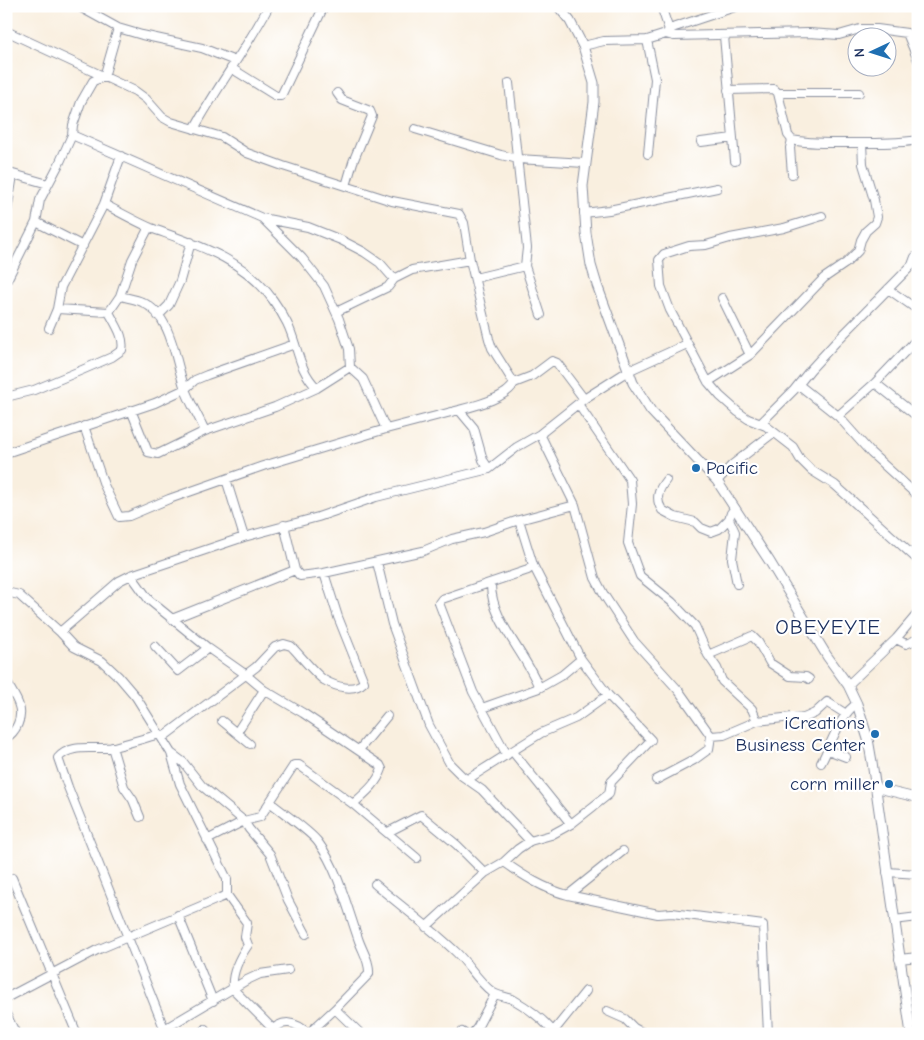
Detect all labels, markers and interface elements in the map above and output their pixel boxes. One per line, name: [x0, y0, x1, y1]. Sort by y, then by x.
north arrow: [846, 28, 896, 78]
text: N: [851, 48, 868, 58]
place label: Pacific: [706, 457, 758, 479]
marker: Pacific: [690, 462, 702, 474]
district label: OBEYEYIE: [775, 615, 881, 639]
place label: iCreations Business Center: [735, 712, 865, 756]
marker: iCreations Business Center: [869, 728, 881, 740]
place label: corn miller: [790, 773, 879, 795]
marker: corn miller: [883, 778, 895, 790]

